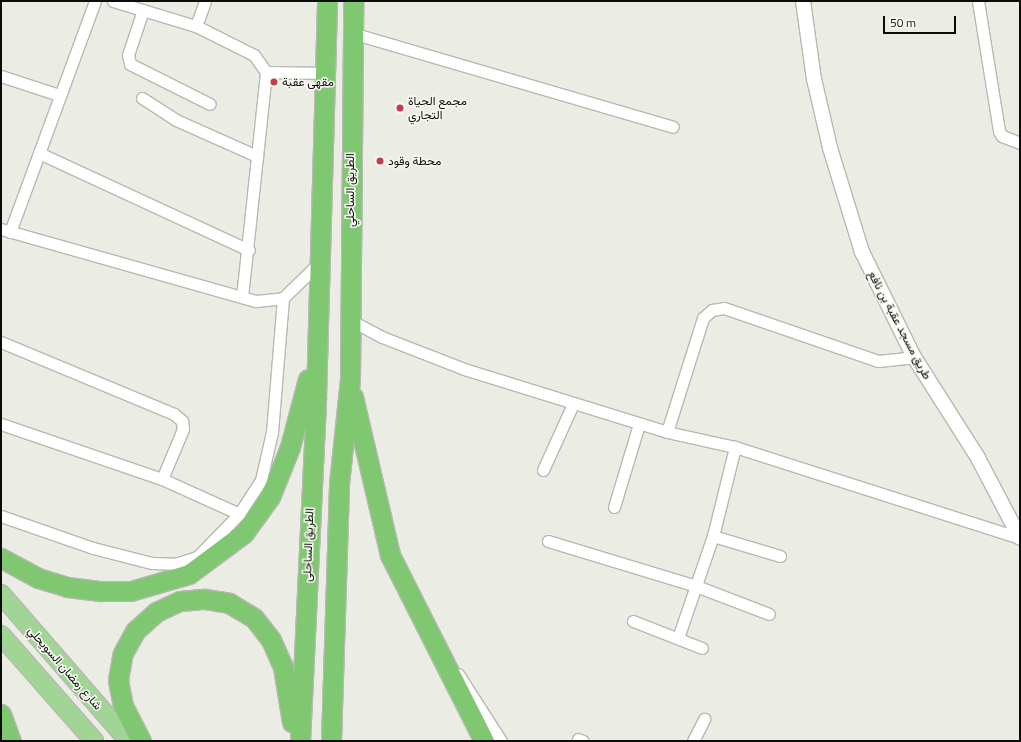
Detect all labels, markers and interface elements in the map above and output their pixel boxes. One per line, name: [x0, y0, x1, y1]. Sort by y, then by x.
scale bar: [885, 8, 958, 34]
text: 50 m: [890, 13, 916, 32]
place label: مقهى عقبة: [282, 75, 334, 89]
marker: مقهى عقبة: [269, 77, 279, 87]
place label: مجمع الحياة التجاري: [408, 94, 467, 122]
marker: مجمع الحياة التجاري: [395, 103, 405, 113]
street label: الطريق الساحلي: [343, 153, 357, 227]
place label: محطة وقود: [388, 154, 441, 168]
marker: محطة وقود: [375, 156, 385, 166]
street label: طريق مسجد عقبة بن نافع: [865, 268, 935, 382]
street label: الطريق الساحلى: [300, 508, 316, 582]
street label: شارع رمضان السويحلي: [25, 623, 105, 713]

